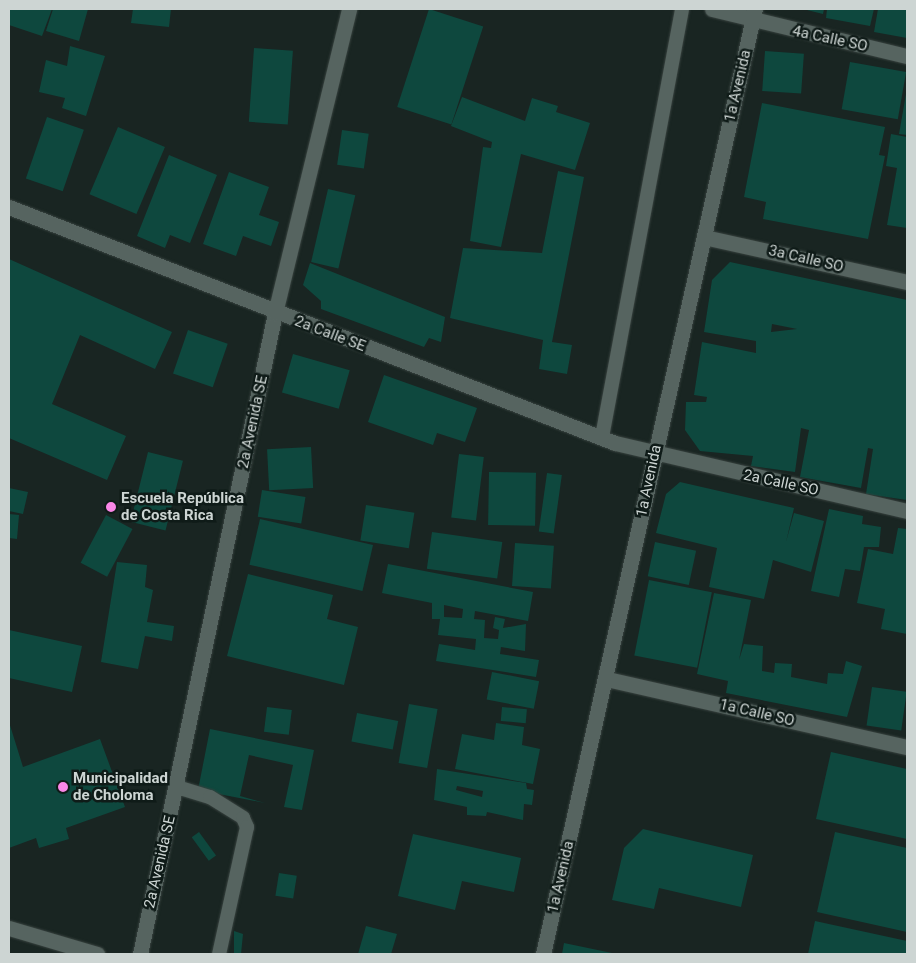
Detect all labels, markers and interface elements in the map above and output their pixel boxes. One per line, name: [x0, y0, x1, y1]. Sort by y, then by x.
street label: 4a Calle SO: [791, 22, 869, 56]
street label: 1a Avenida: [721, 48, 755, 124]
street label: 3a Calle SO: [767, 242, 845, 276]
street label: 2a Calle SE: [292, 312, 368, 356]
street label: 2a Avenida SE: [234, 374, 272, 470]
street label: 1a Avenida: [633, 443, 665, 519]
street label: 2a Calle SO: [742, 466, 820, 500]
place label: Escuela República de Costa Rica: [121, 489, 244, 524]
marker: Escuela República de Costa Rica: [105, 501, 117, 513]
street label: 1a Calle SO: [718, 696, 796, 730]
place label: Municipalidad de Choloma: [73, 769, 168, 804]
marker: Municipalidad de Choloma: [57, 781, 69, 793]
street label: 2a Avenida SE: [141, 814, 179, 910]
street label: 1a Avenida: [544, 839, 578, 915]

